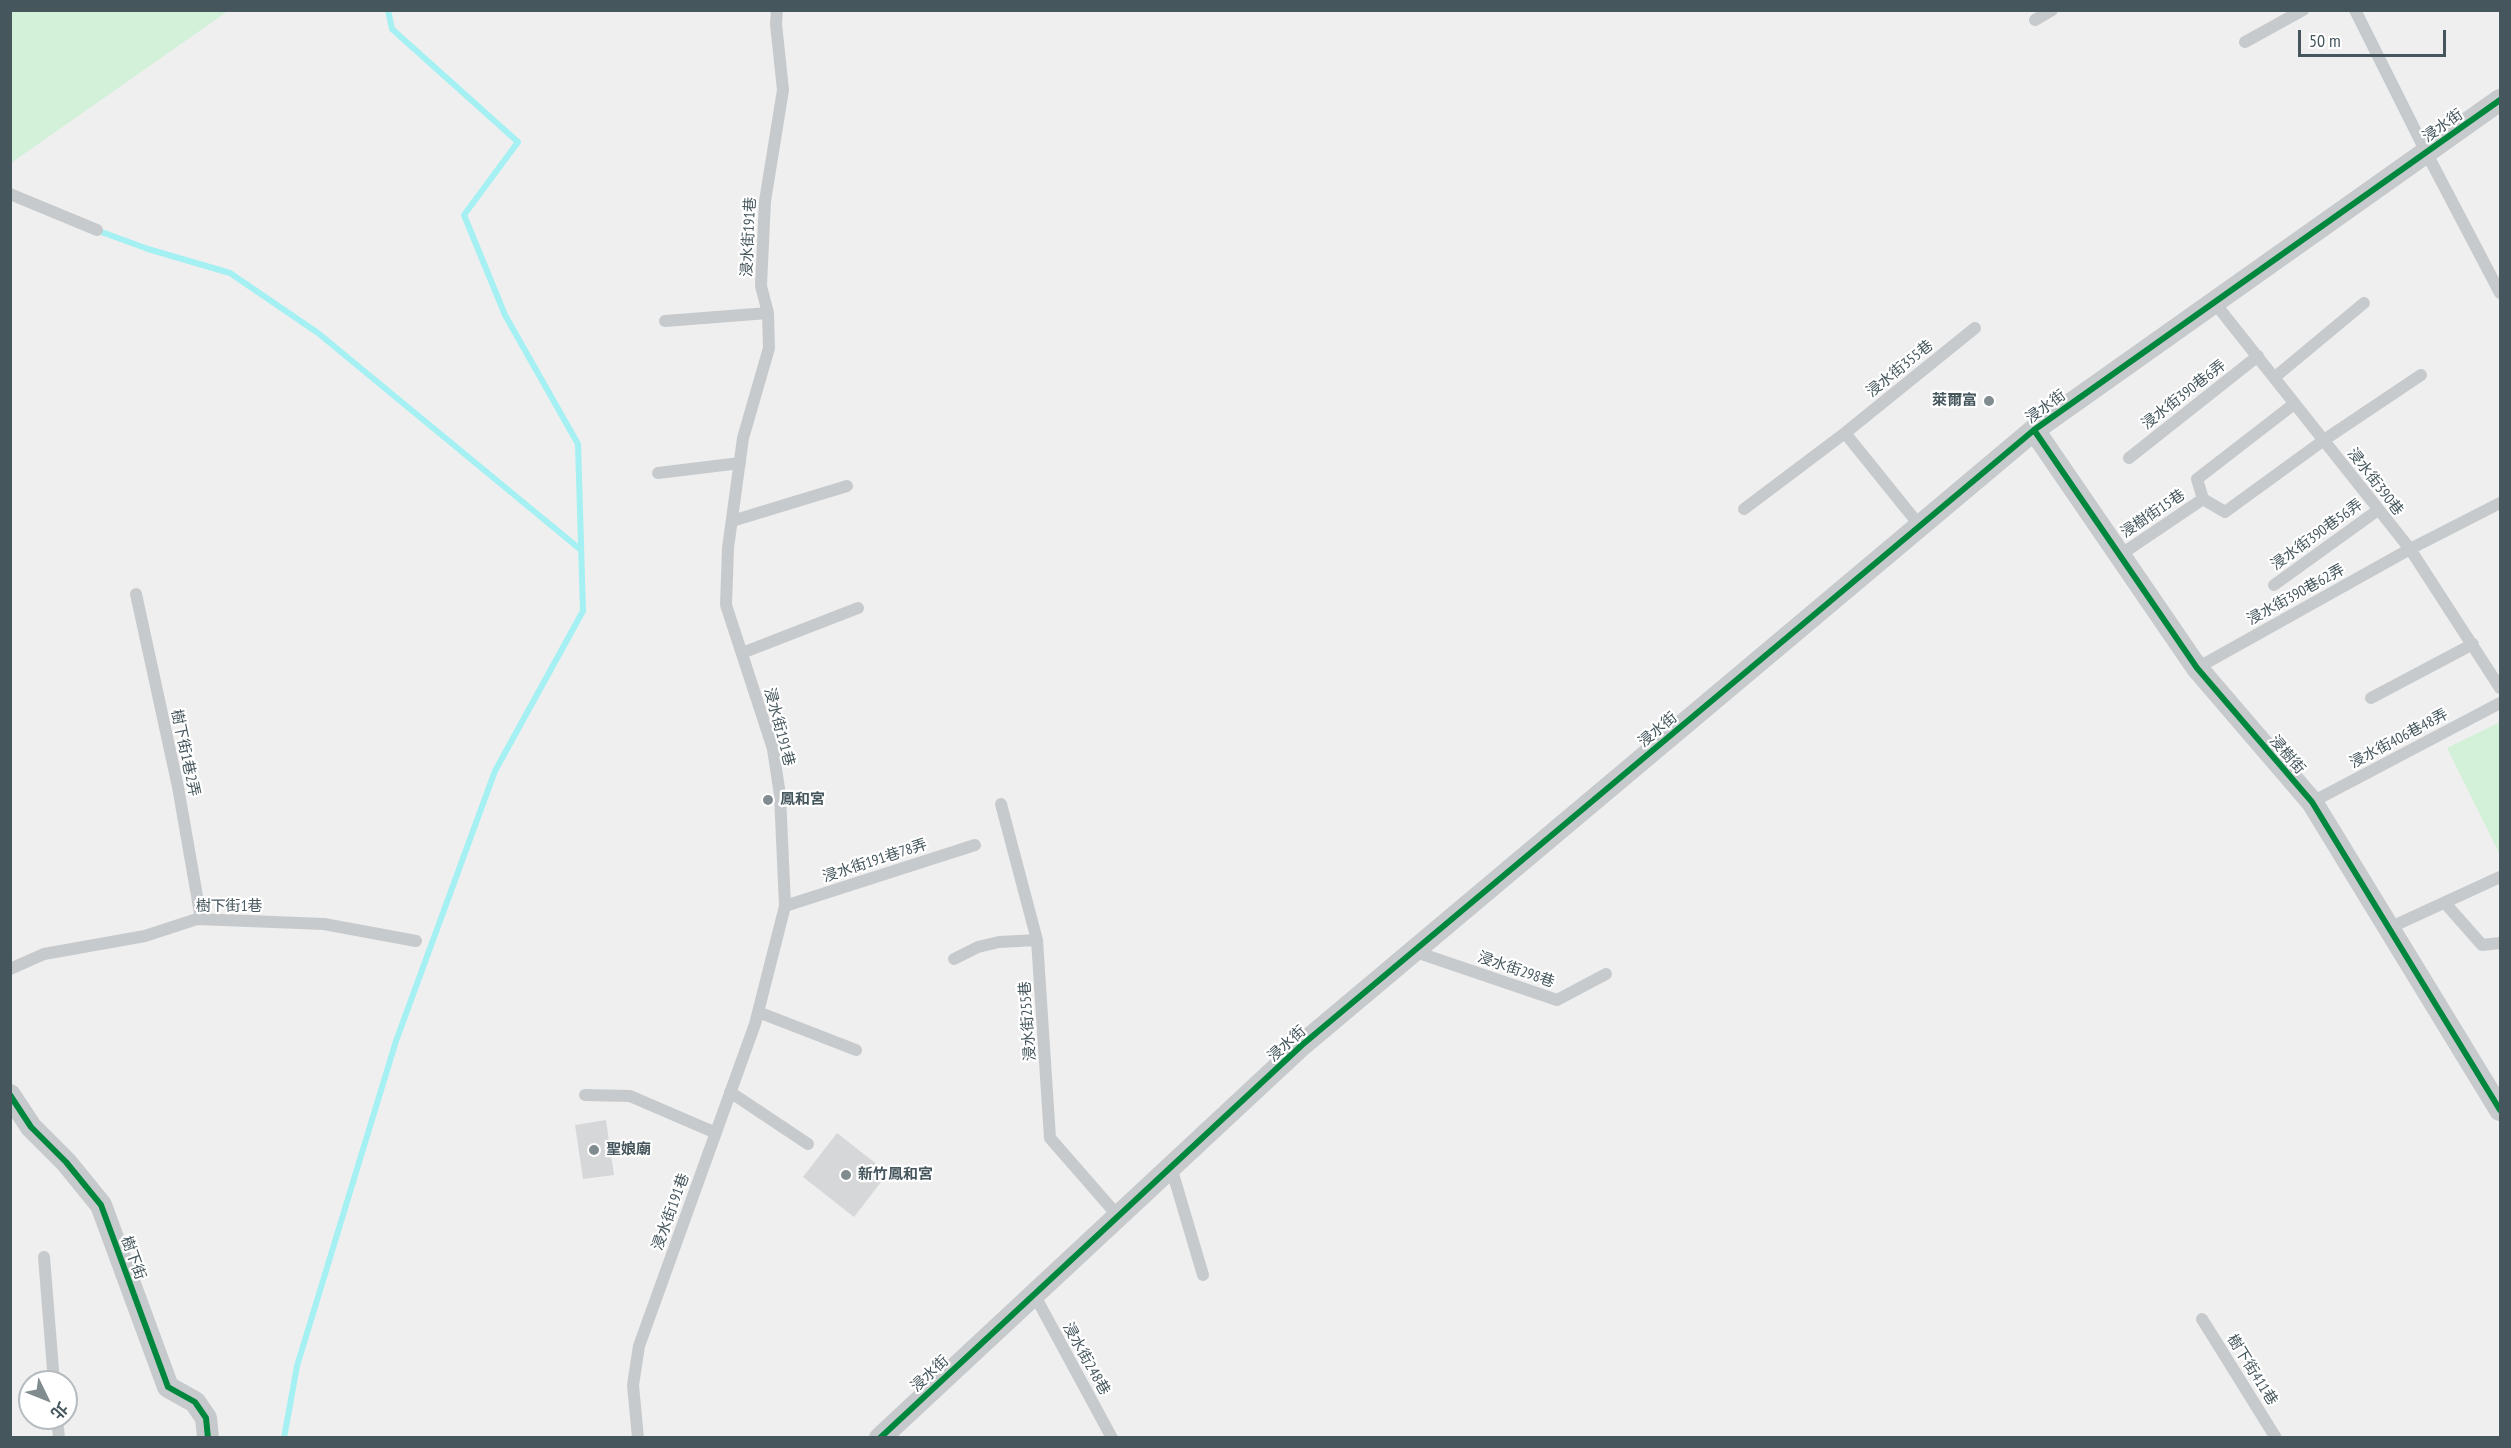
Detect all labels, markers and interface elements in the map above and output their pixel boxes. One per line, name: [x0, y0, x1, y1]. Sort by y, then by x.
scale bar: [2301, 18, 2450, 56]
text: 50 m: [2309, 29, 2341, 52]
street label: 浸水街: [2419, 106, 2467, 146]
street label: 浸水街191巷: [738, 196, 760, 278]
street label: 浸水街355巷: [1863, 337, 1937, 401]
street label: 浸水街390巷6弄: [2138, 357, 2230, 433]
street label: 浸水街: [2023, 386, 2069, 428]
place label: 萊爾富: [1932, 392, 1977, 410]
marker: 萊爾富: [1982, 394, 1996, 408]
street label: 浸水街390巷: [2343, 445, 2407, 519]
street label: 浸樹街15巷: [2118, 486, 2188, 542]
street label: 浸水街390巷56弄: [2268, 496, 2366, 574]
street label: 浸水街390巷62弄: [2244, 561, 2348, 629]
street label: 浸水街191巷: [760, 686, 798, 768]
street label: 浸水街406巷48弄: [2347, 706, 2451, 772]
street label: 樹下街1巷2弄: [167, 708, 203, 798]
street label: 浸水街: [1635, 709, 1681, 751]
street label: 浸樹街: [2265, 732, 2309, 778]
place label: 鳳和宮: [780, 791, 825, 809]
marker: 鳳和宮: [761, 793, 775, 807]
street label: 浸水街191巷78弄: [821, 836, 929, 886]
street label: 樹下街1巷: [196, 898, 262, 916]
street label: 浸水街298巷: [1475, 948, 1557, 992]
street label: 浸水街255巷: [1016, 980, 1040, 1062]
street label: 浸水街: [1264, 1022, 1310, 1066]
place label: 聖娘廟: [606, 1141, 651, 1159]
marker: 聖娘廟: [587, 1143, 601, 1157]
place label: 新竹鳳和宮: [858, 1166, 933, 1184]
marker: 新竹鳳和宮: [839, 1168, 853, 1182]
street label: 浸水街191巷: [649, 1171, 693, 1253]
street label: 樹下街: [117, 1234, 149, 1282]
street label: 浸水街248巷: [1059, 1320, 1113, 1398]
street label: 樹下街411巷: [2223, 1331, 2281, 1409]
street label: 浸水街: [907, 1352, 953, 1396]
north arrow: [18, 1370, 78, 1430]
text: 北: [47, 1398, 72, 1424]

